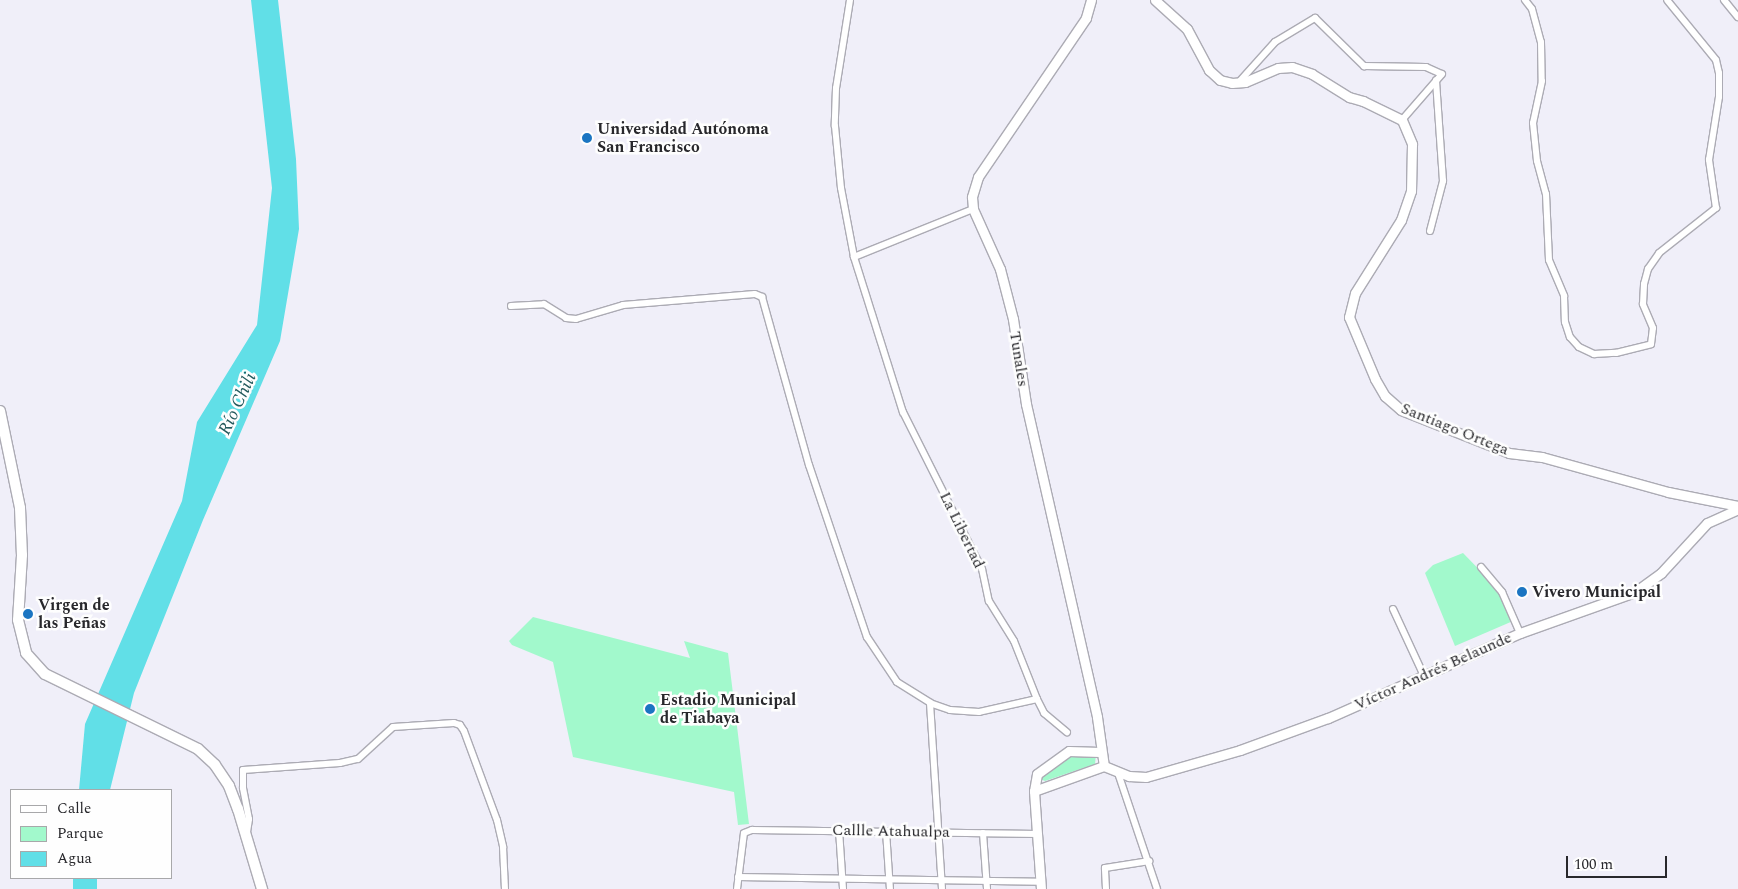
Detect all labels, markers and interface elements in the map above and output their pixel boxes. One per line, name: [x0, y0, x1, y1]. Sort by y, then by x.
place label: Universidad Autónoma San Francisco: [597, 119, 769, 157]
marker: Universidad Autónoma San Francisco: [581, 132, 593, 144]
street label: Tunales: [1005, 330, 1033, 388]
water label: Río Chili: [214, 370, 262, 438]
street label: Santiago Ortega: [1398, 399, 1512, 459]
street label: La Libertad: [935, 489, 989, 571]
place label: Vivero Municipal: [1532, 582, 1661, 602]
marker: Vivero Municipal: [1516, 586, 1528, 598]
place label: Virgen de las Peñas: [38, 595, 110, 633]
marker: Virgen de las Peñas: [22, 608, 34, 620]
street label: Víctor Andrés Belaunde: [1351, 628, 1515, 714]
place label: Estadio Municipal de Tiabaya: [660, 690, 796, 728]
marker: Estadio Municipal de Tiabaya: [644, 703, 656, 715]
legend: [10, 789, 172, 879]
text: Calle: [57, 797, 91, 820]
street label: Callle Atahualpa: [832, 820, 950, 842]
text: Parque: [57, 822, 104, 845]
scale bar: [1568, 846, 1669, 878]
text: Agua: [57, 847, 92, 870]
text: 100 m: [1574, 853, 1613, 876]

